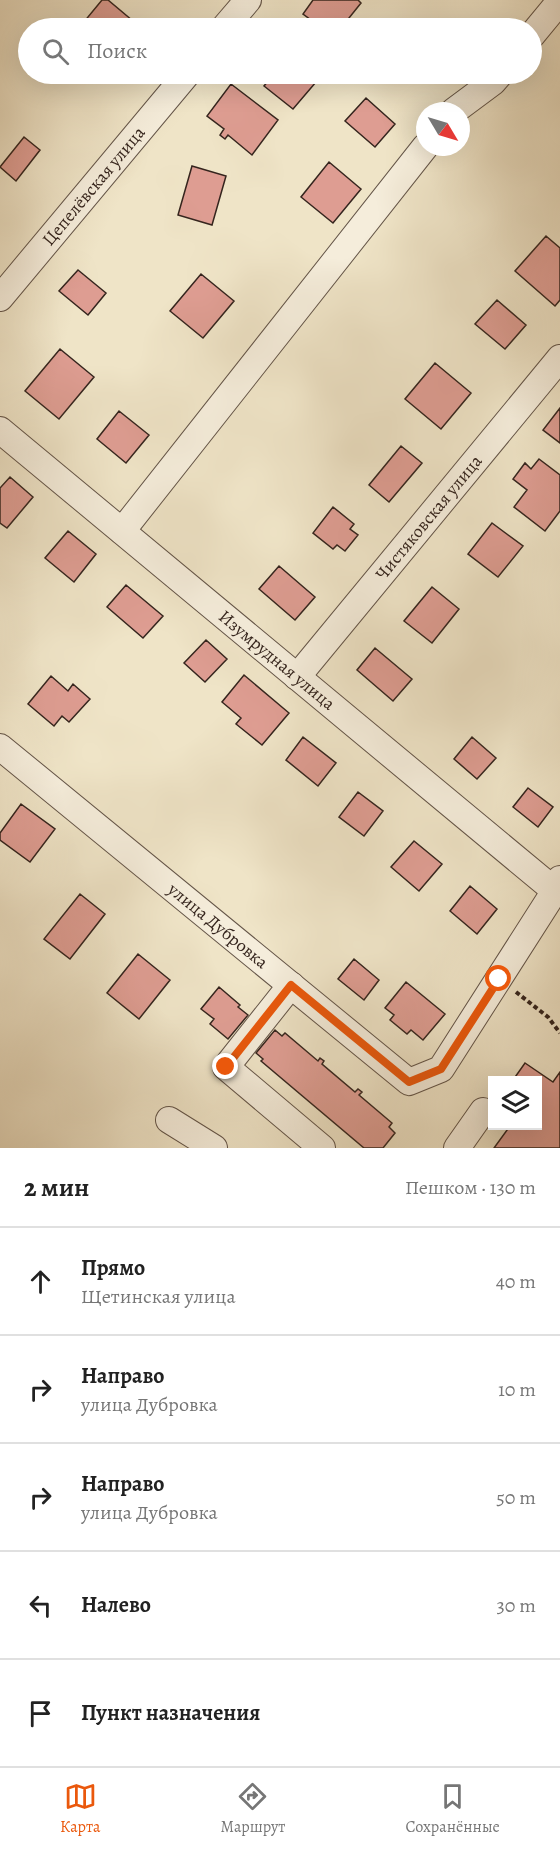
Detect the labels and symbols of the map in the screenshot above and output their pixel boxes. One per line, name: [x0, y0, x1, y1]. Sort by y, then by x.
north arrow: [416, 102, 470, 156]
street label: Цепелёвская улица: [37, 121, 151, 251]
street label: Чистяковская улица: [370, 449, 488, 585]
street label: Изумрудная улица: [214, 604, 341, 716]
street label: улица Дубровка: [162, 877, 274, 974]
route start: [485, 965, 511, 991]
route end: [212, 1053, 238, 1079]

